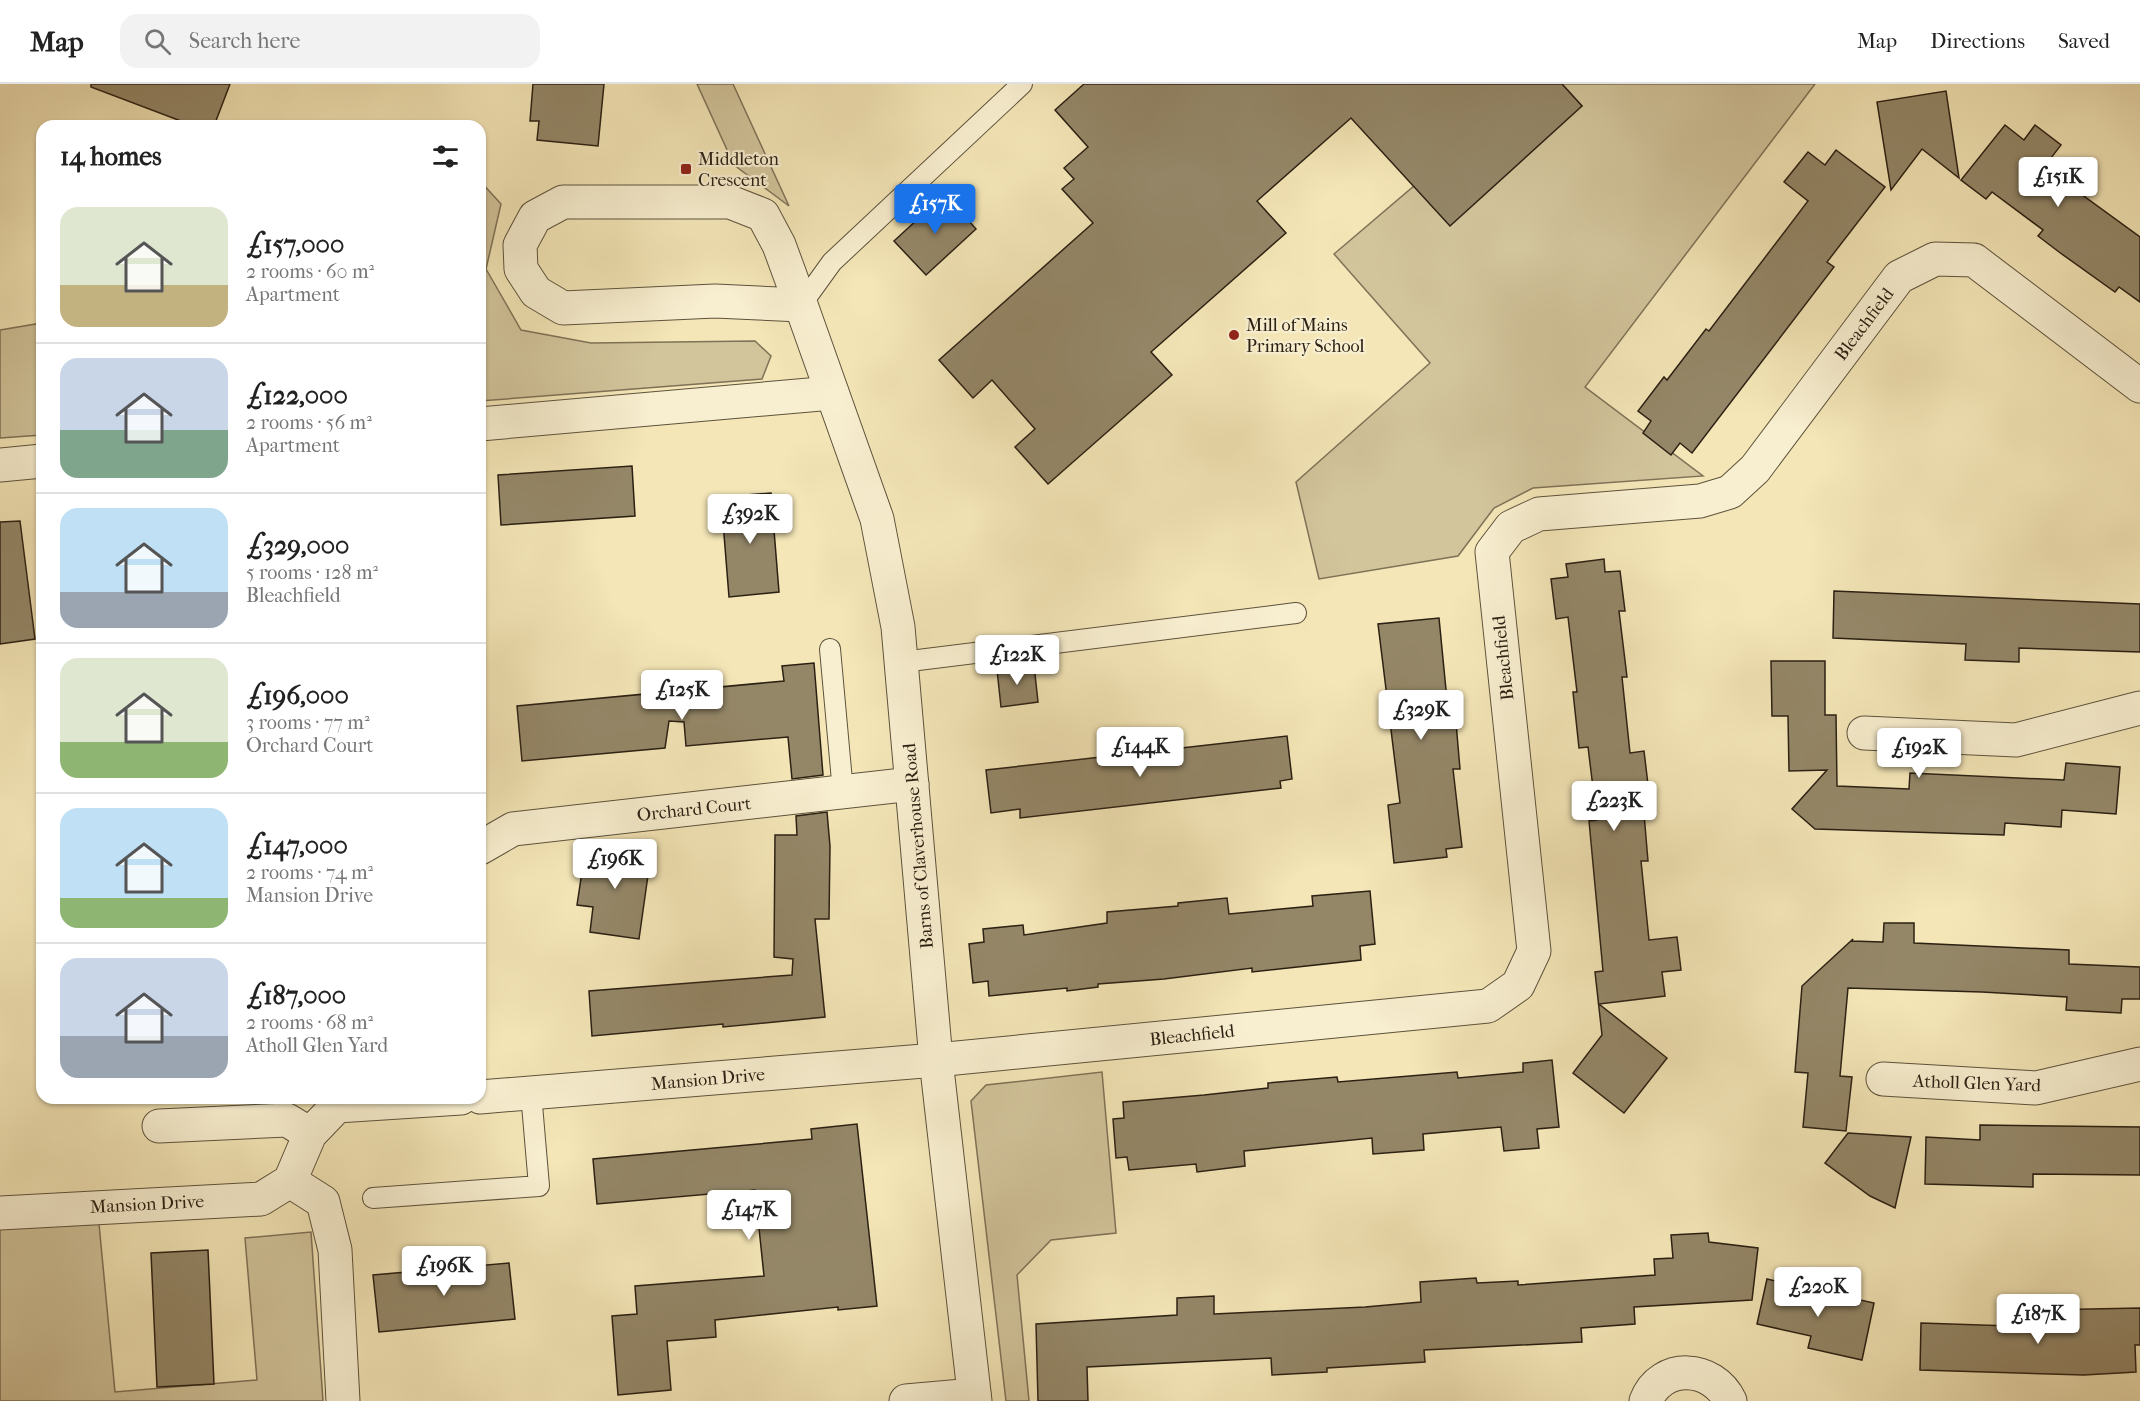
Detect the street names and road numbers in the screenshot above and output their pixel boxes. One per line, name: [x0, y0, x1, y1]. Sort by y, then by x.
street label: Bleachfield: [1830, 284, 1899, 365]
street label: Bleachfield: [1489, 614, 1518, 701]
street label: Barns of Claverhouse Road: [899, 742, 938, 950]
street label: Orchard Court: [636, 793, 753, 826]
street label: Bleachfield: [1149, 1021, 1236, 1050]
street label: Mansion Drive: [650, 1064, 766, 1095]
street label: Atholl Glen Yard: [1912, 1071, 2041, 1096]
street label: Mansion Drive: [89, 1191, 205, 1218]

